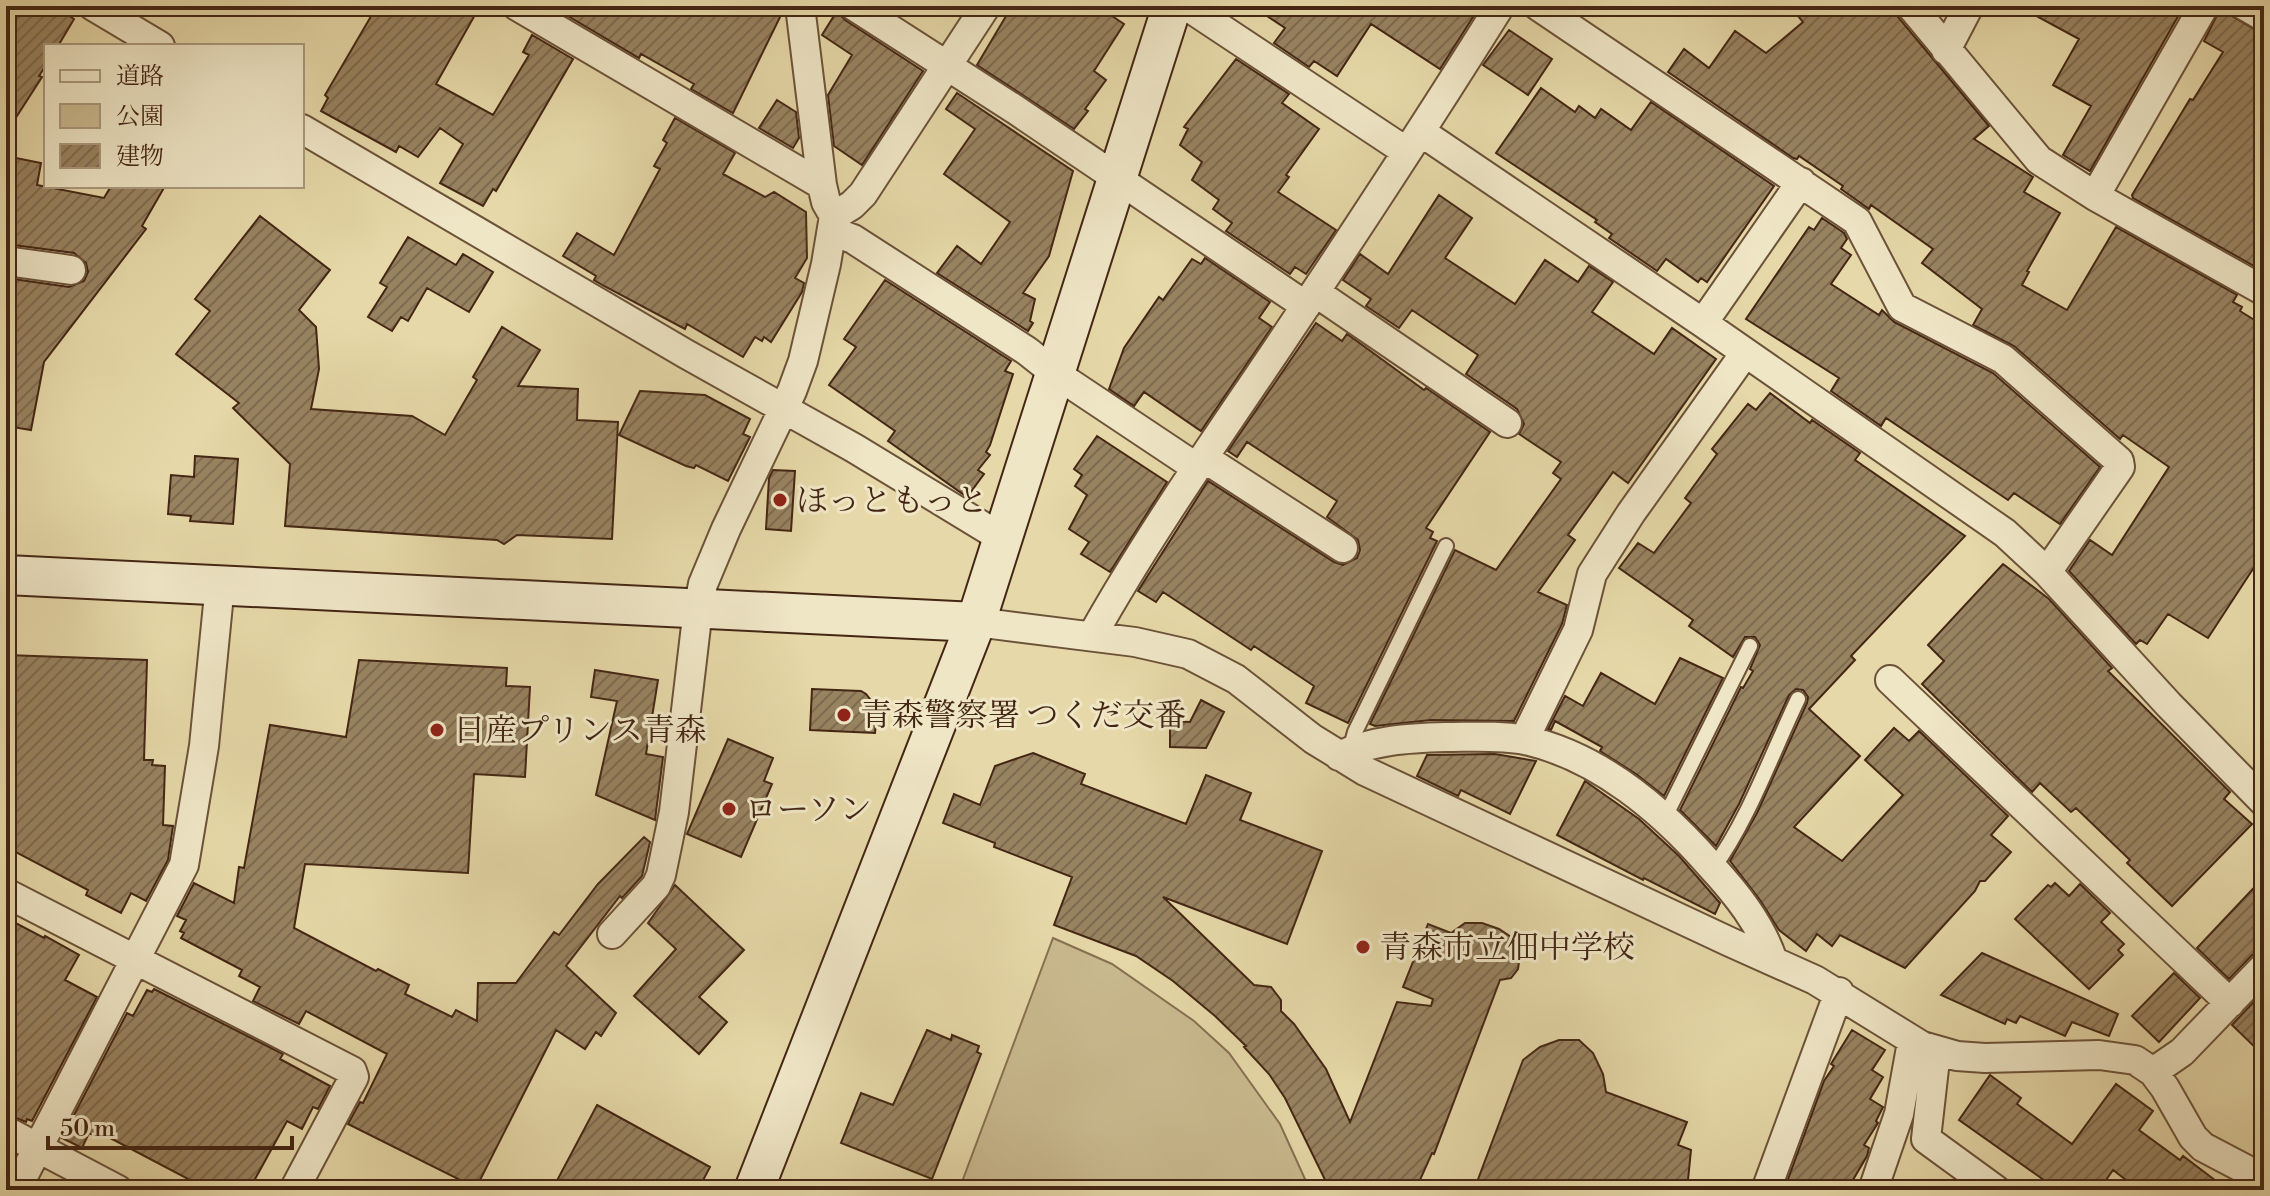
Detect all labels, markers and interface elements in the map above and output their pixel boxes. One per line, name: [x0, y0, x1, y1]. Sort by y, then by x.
legend: [44, 44, 304, 188]
text: 道路: [116, 62, 164, 92]
text: 公園: [116, 102, 164, 132]
text: 建物: [116, 142, 164, 172]
place label: ほっともっと: [796, 481, 988, 521]
marker: ほっともっと: [771, 491, 789, 509]
place label: 青森警察署 つくだ交番: [860, 696, 1187, 736]
marker: 青森警察署 つくだ交番: [835, 706, 853, 724]
place label: 日産プリンス青森: [453, 711, 707, 751]
marker: 日産プリンス青森: [428, 721, 446, 739]
place label: ローソン: [745, 790, 872, 830]
marker: ローソン: [720, 800, 738, 818]
place label: 青森市立佃中学校: [1379, 928, 1635, 968]
marker: 青森市立佃中学校: [1354, 938, 1372, 956]
scale bar: [48, 1100, 292, 1150]
text: 50 m: [60, 1114, 115, 1144]

